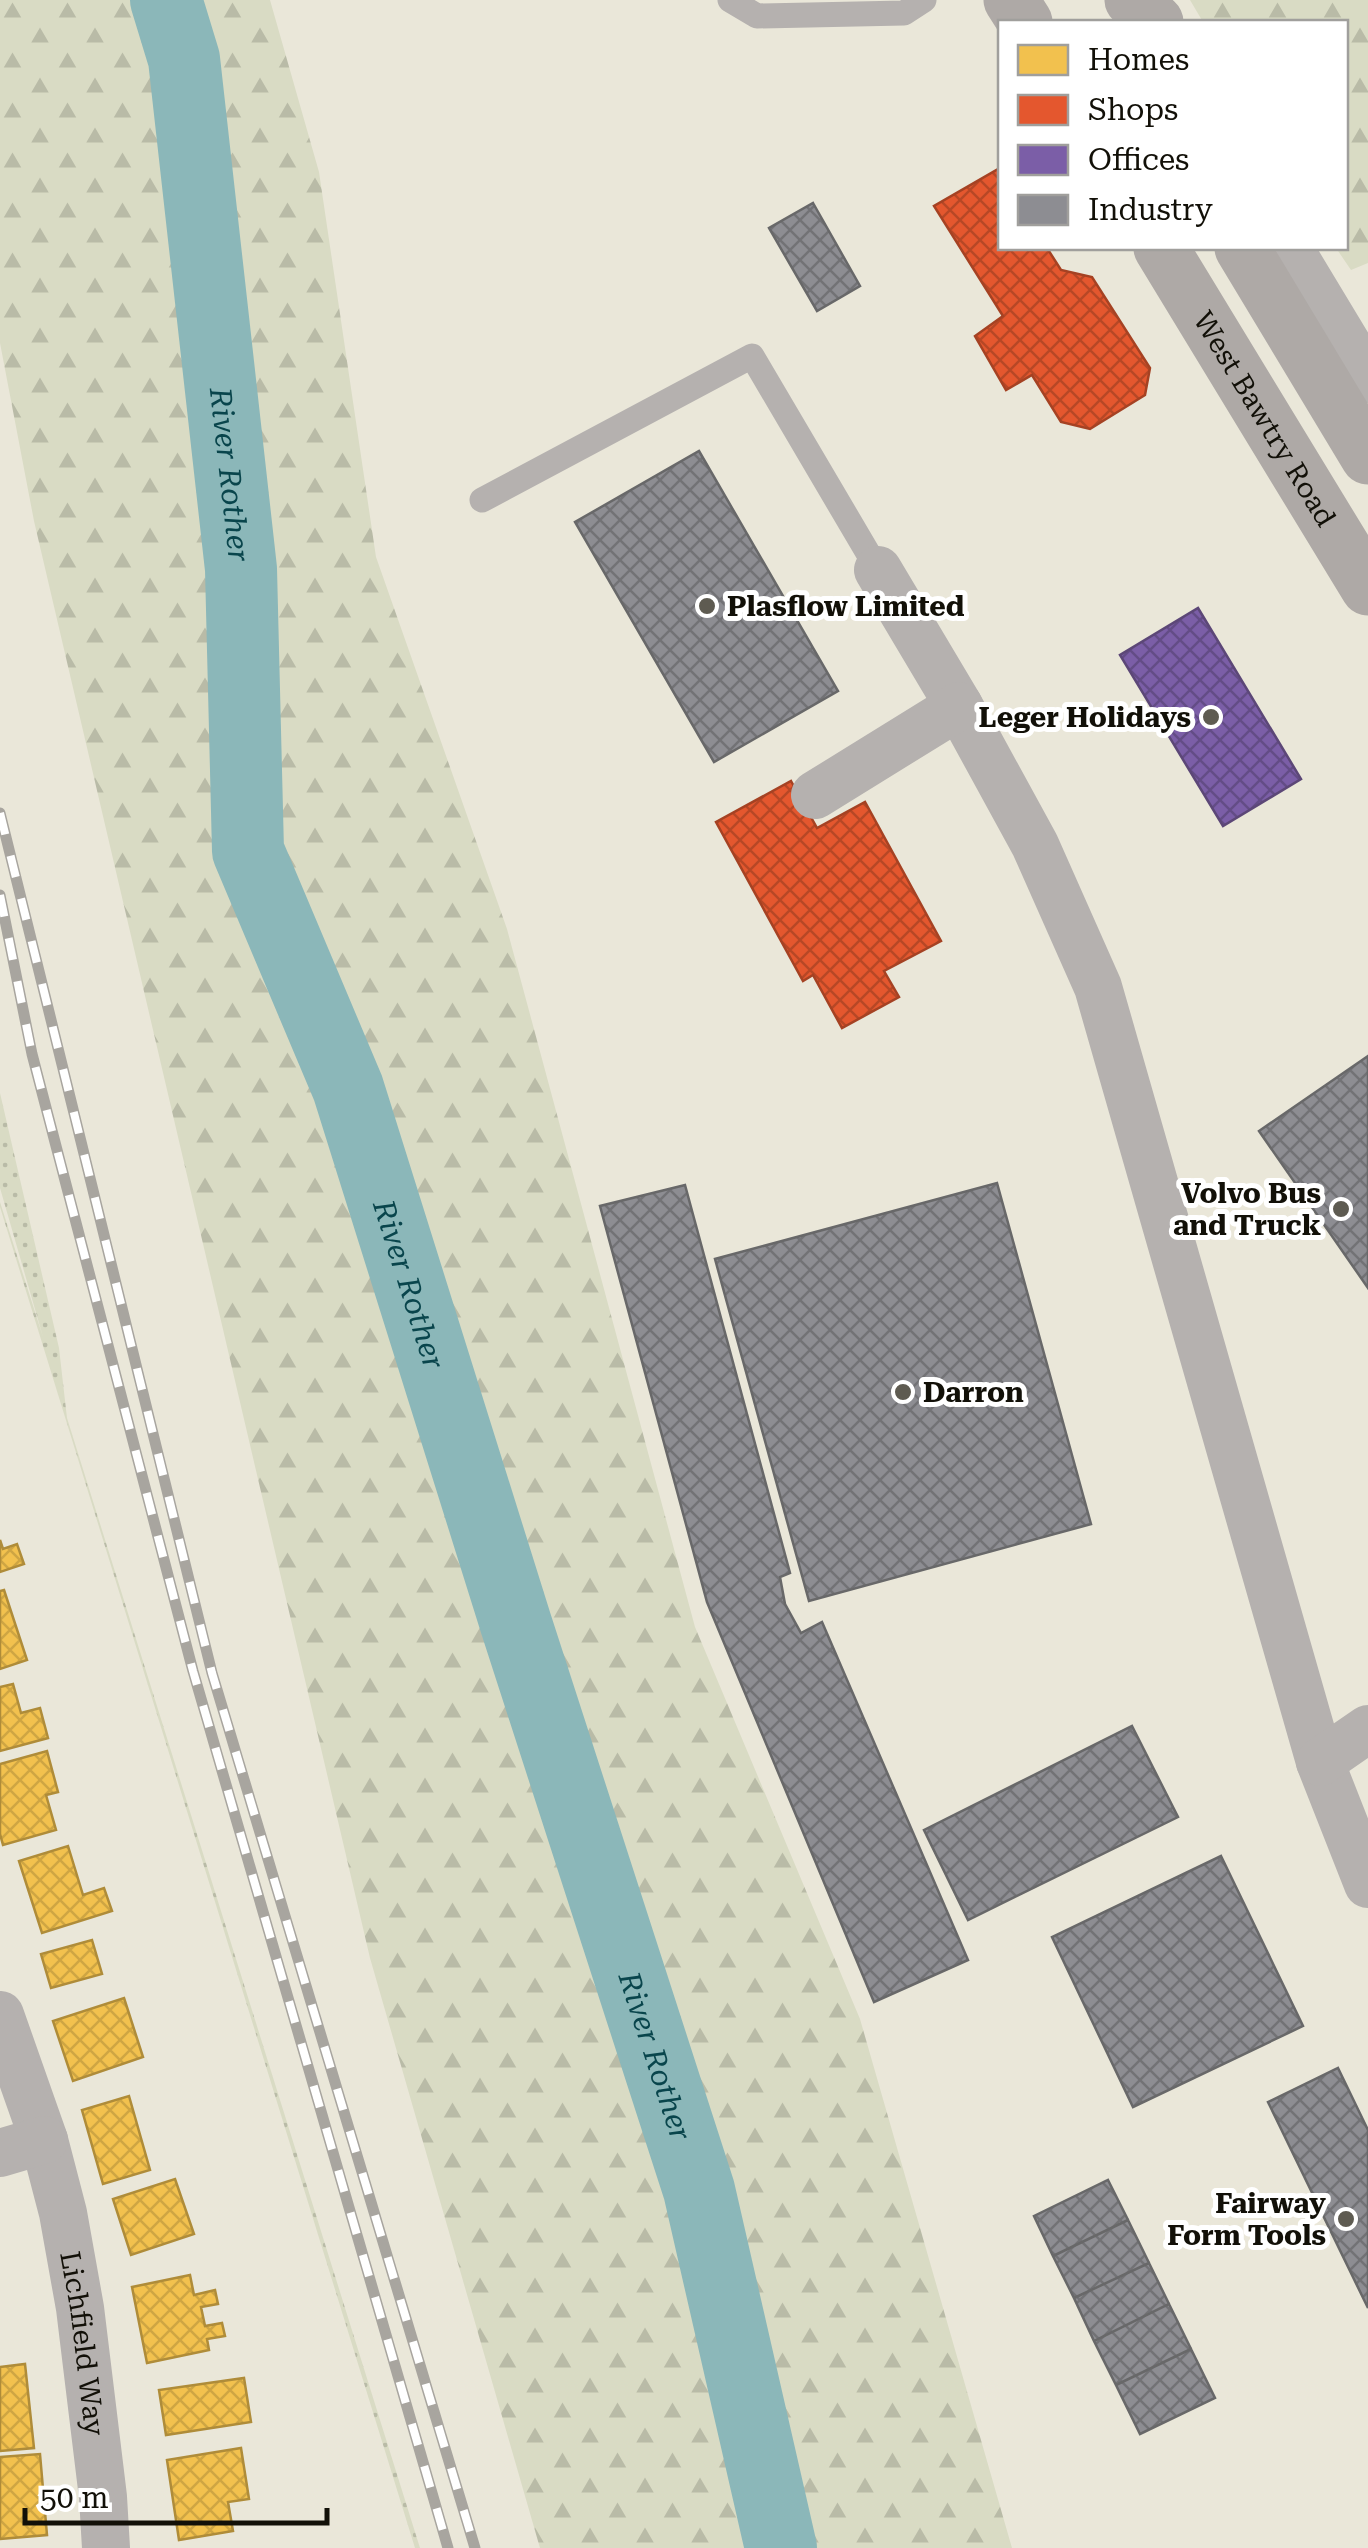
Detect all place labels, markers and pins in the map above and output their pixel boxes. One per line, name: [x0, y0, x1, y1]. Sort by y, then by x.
place label: Plasflow Limited: [727, 590, 965, 623]
marker: Plasflow Limited: [696, 595, 718, 617]
place label: Leger Holidays: [979, 701, 1191, 734]
marker: Leger Holidays: [1200, 706, 1222, 728]
place label: Volvo Bus and Truck: [1173, 1177, 1321, 1242]
marker: Volvo Bus and Truck: [1330, 1198, 1352, 1220]
place label: Darron: [923, 1376, 1024, 1409]
marker: Darron: [892, 1381, 914, 1403]
place label: Fairway Form Tools: [1167, 2187, 1326, 2252]
marker: Fairway Form Tools: [1335, 2208, 1357, 2230]

